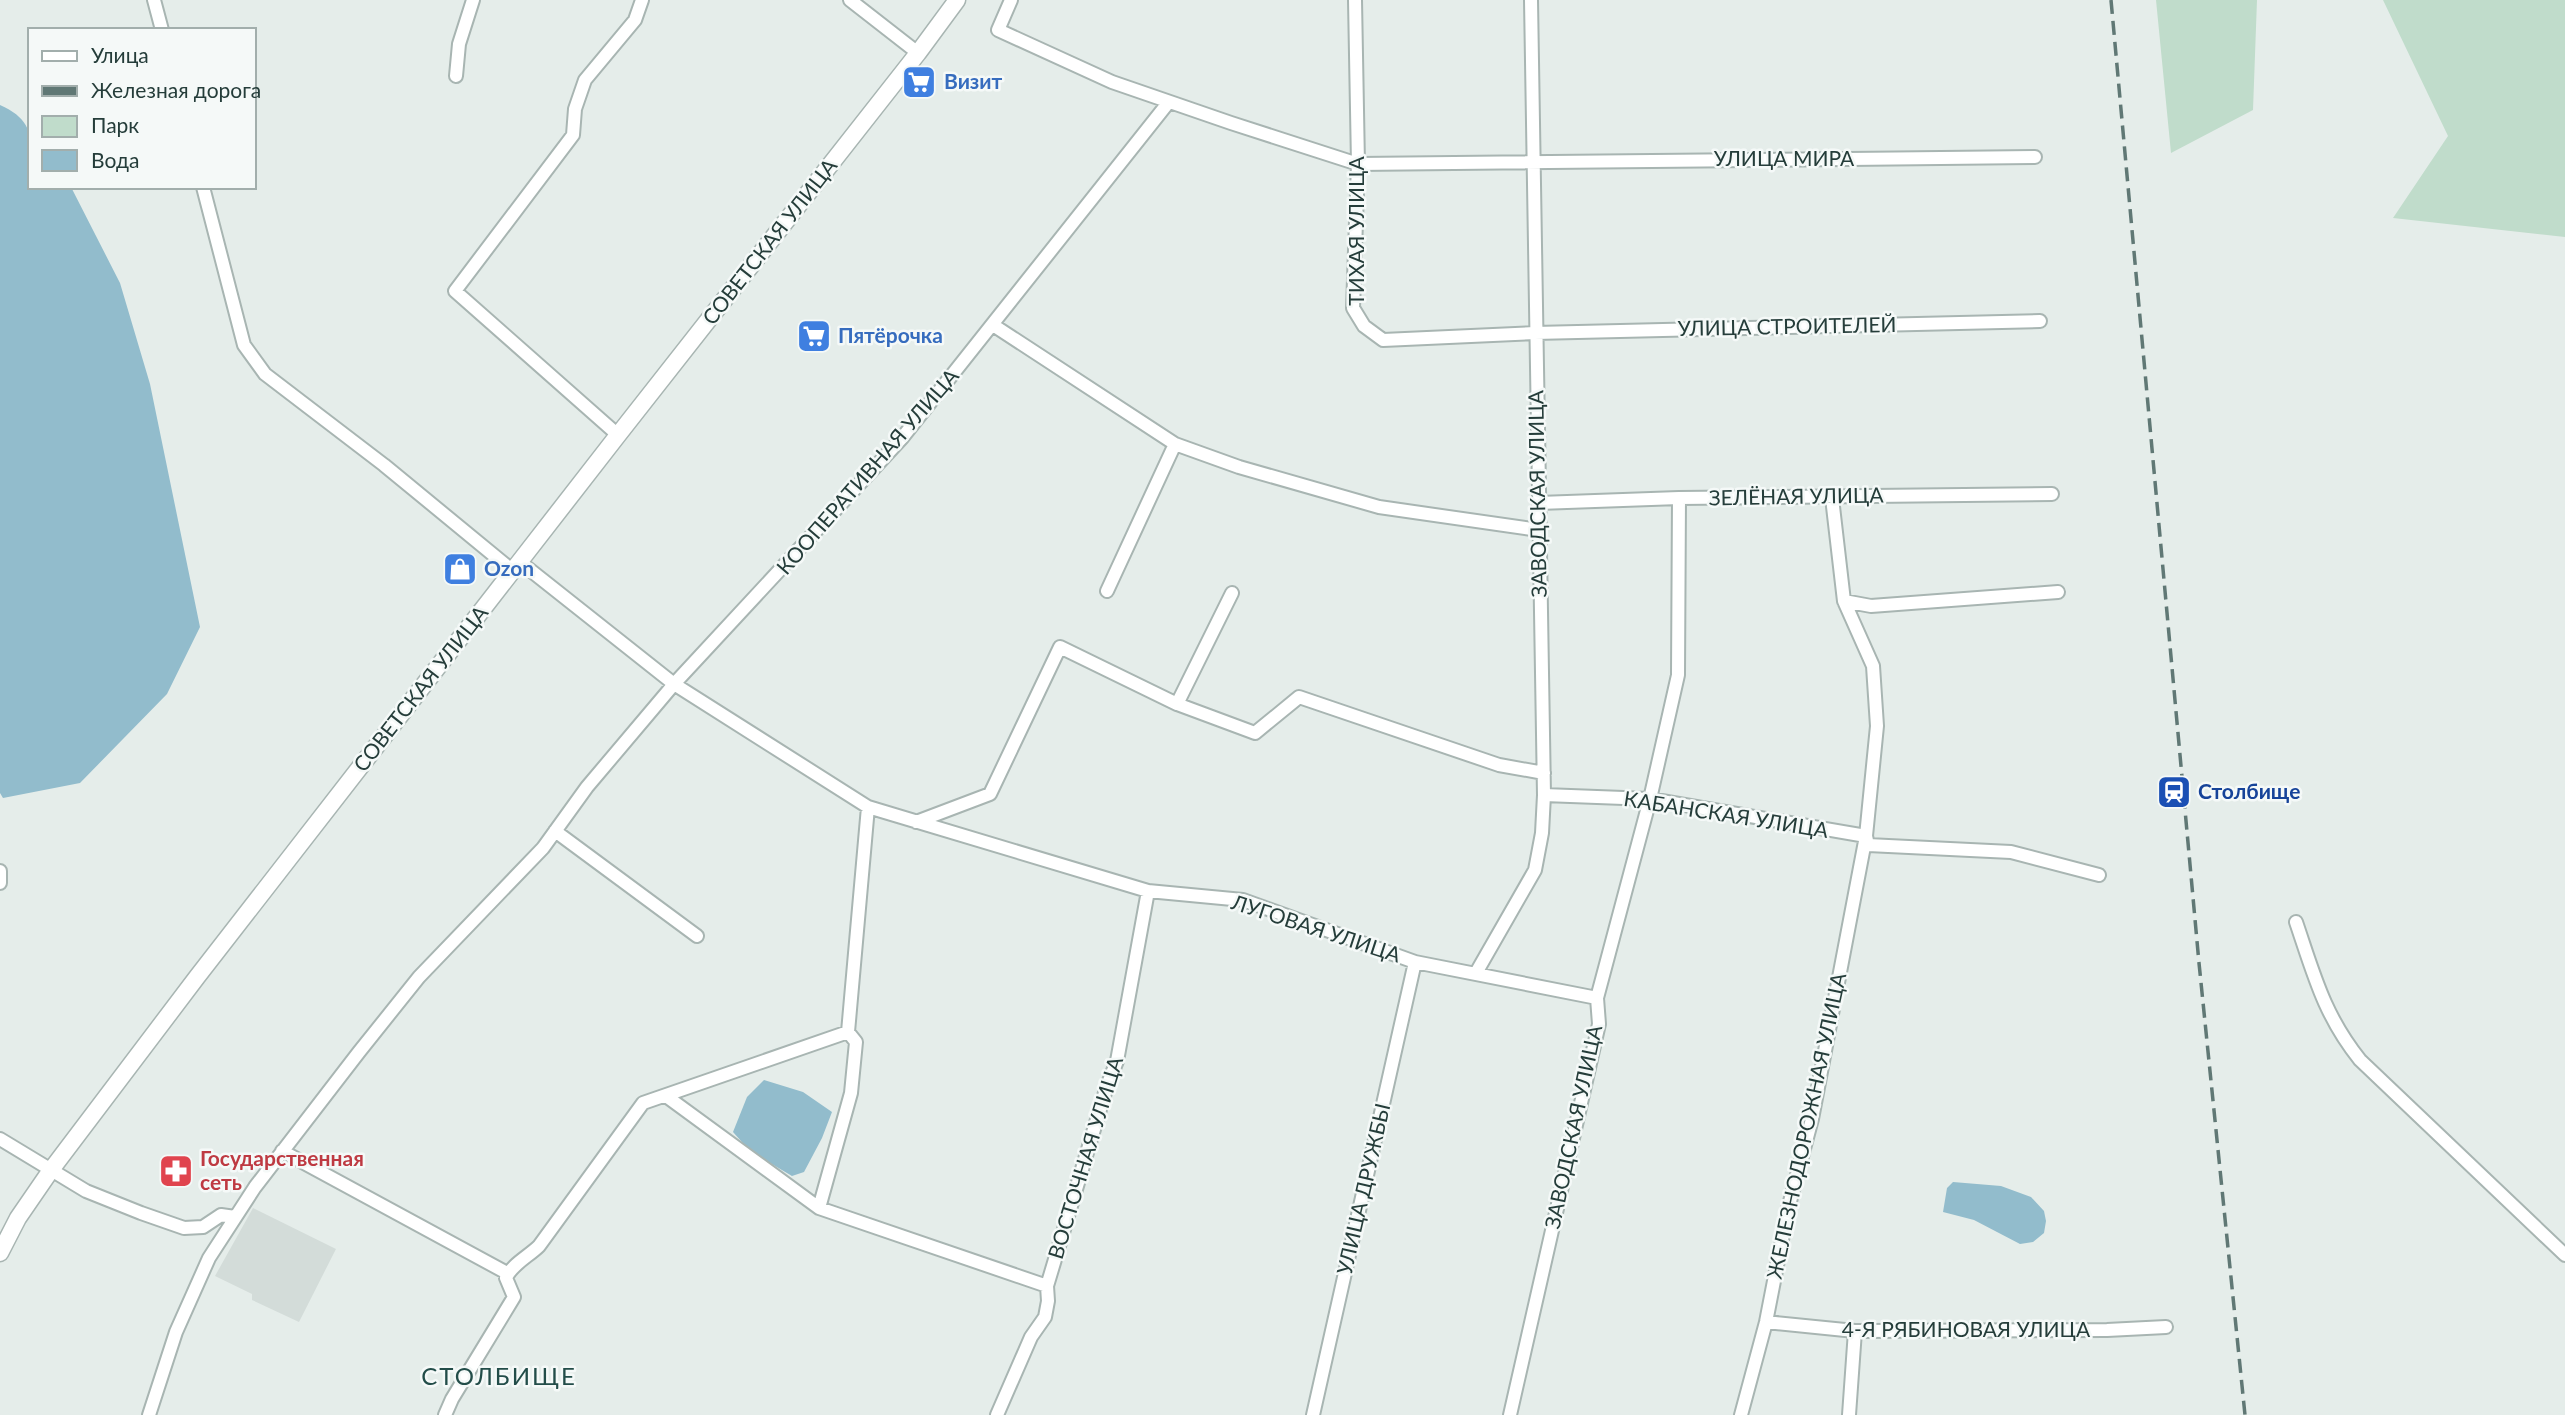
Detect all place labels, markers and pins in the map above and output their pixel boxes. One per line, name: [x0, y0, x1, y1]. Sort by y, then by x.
supermarket icon: Визит: [900, 63, 938, 101]
place label: Визит: [944, 68, 1003, 93]
supermarket icon: Пятёрочка: [795, 317, 833, 355]
place label: Пятёрочка: [838, 322, 943, 347]
shop icon: Ozon: [441, 550, 479, 588]
place label: Ozon: [484, 555, 534, 580]
station icon: Столбище: [2155, 773, 2193, 811]
place label: Столбище: [2198, 778, 2300, 803]
place label: Государственная сеть: [200, 1145, 364, 1194]
pharmacy icon: Государственная сеть: [157, 1152, 195, 1190]

